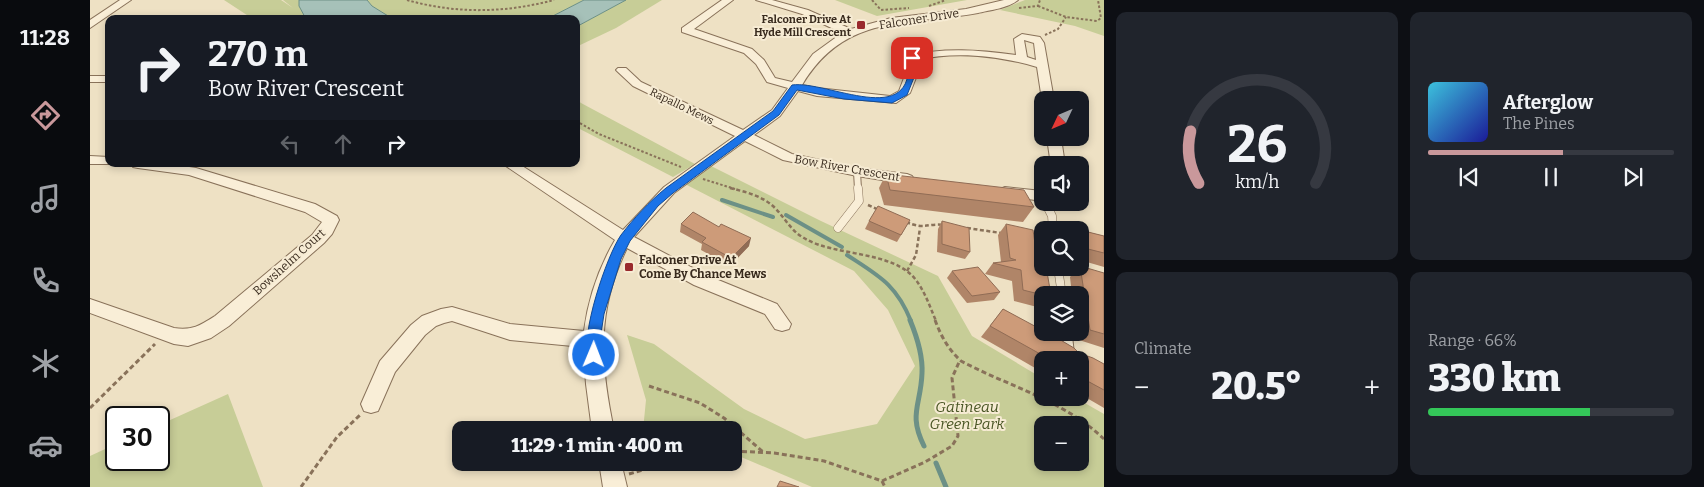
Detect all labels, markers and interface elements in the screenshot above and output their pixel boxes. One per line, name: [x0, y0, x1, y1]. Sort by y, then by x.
street label: Falconer Drive: [878, 6, 960, 32]
place label: Falconer Drive At Hyde Mill Crescent: [754, 13, 852, 39]
marker: Falconer Drive At Hyde Mill Crescent: [855, 19, 867, 31]
text: 11:28: [20, 24, 70, 51]
text: 270 m: [208, 33, 308, 75]
icon: right: [125, 35, 190, 100]
pin: [891, 37, 933, 79]
icon: arrive: [898, 44, 926, 72]
text: Bow River Crescent: [208, 75, 404, 102]
street label: Rapallo Mews: [648, 85, 716, 128]
north arrow: [1034, 91, 1089, 146]
map controls: [1034, 91, 1089, 471]
text: Afterglow: [1503, 91, 1593, 114]
icon: directions: [28, 98, 63, 133]
text: 26: [1227, 113, 1287, 176]
text: The Pines: [1503, 114, 1575, 133]
icon: left: [276, 130, 304, 158]
icon: ahead: [329, 130, 357, 158]
icon: right: [382, 130, 410, 158]
street label: Bow River Crescent: [793, 152, 901, 184]
button: sound: [1034, 156, 1089, 211]
icon: previous: [1455, 163, 1483, 191]
icon: pause: [1537, 163, 1565, 191]
icon: next: [1619, 163, 1647, 191]
text: km/h: [1235, 171, 1279, 193]
icon: music: [28, 181, 63, 216]
button: search: [1034, 221, 1089, 276]
street label: Bowshelm Court: [250, 226, 328, 298]
place label: Falconer Drive At Come By Chance Mews: [639, 253, 766, 281]
marker: Falconer Drive At Come By Chance Mews: [623, 261, 635, 273]
icon: phone: [28, 263, 63, 298]
button: layers: [1034, 286, 1089, 341]
position arrow: [567, 328, 619, 380]
text: Range · 66%: [1428, 331, 1517, 350]
text: Climate: [1134, 339, 1192, 358]
icon: climate: [28, 346, 63, 381]
button: +: [1034, 351, 1089, 406]
text: 330 km: [1428, 355, 1561, 401]
text: 20.5°: [1211, 363, 1302, 409]
text: −: [1134, 371, 1149, 404]
text: +: [1364, 371, 1380, 404]
park label: Gatineau Green Park: [930, 398, 1005, 433]
speed limit sign: 30: [105, 406, 170, 471]
button: −: [1034, 416, 1089, 471]
icon: car: [28, 428, 63, 463]
text: 11:29 · 1 min · 400 m: [511, 434, 683, 457]

